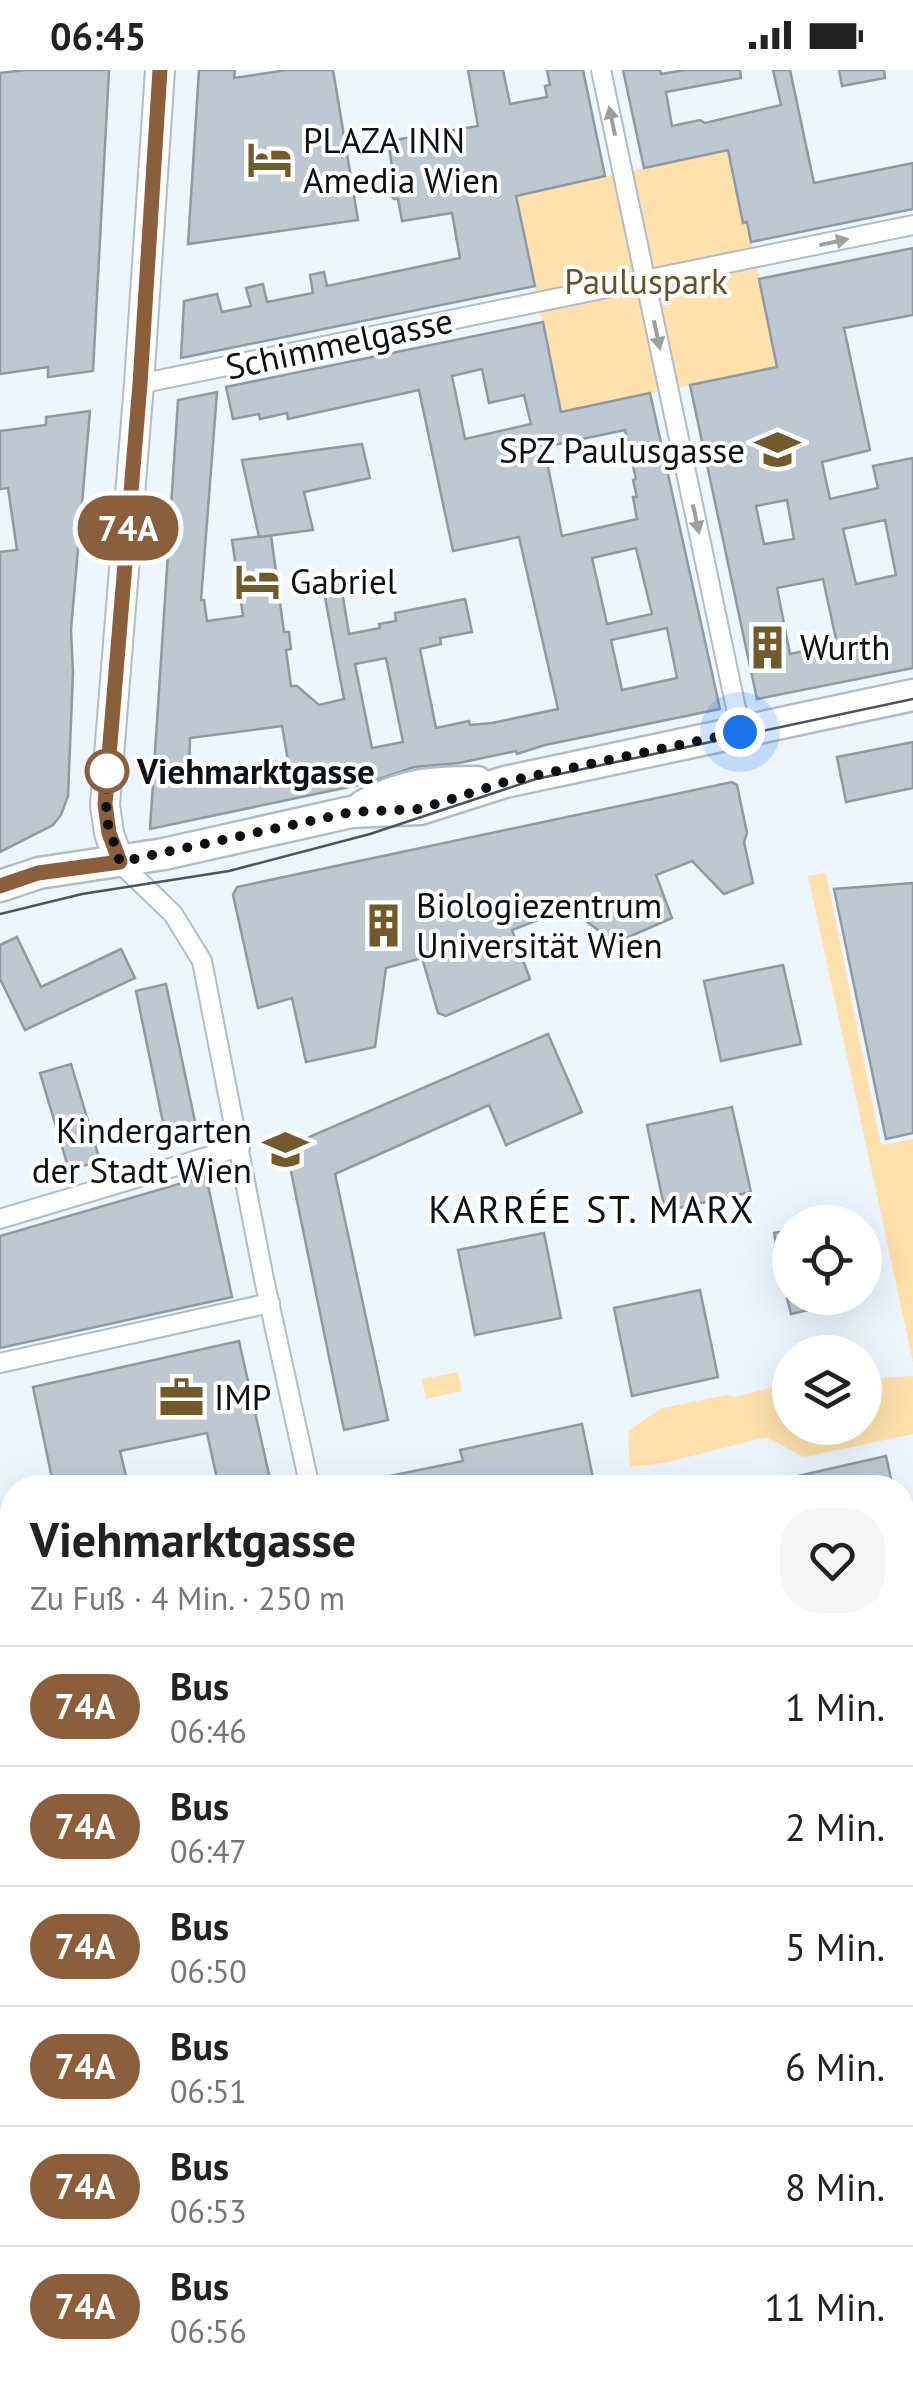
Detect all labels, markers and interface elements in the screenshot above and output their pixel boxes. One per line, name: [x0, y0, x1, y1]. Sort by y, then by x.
text: 06:45: [50, 11, 146, 60]
one-way arrow: [604, 105, 619, 136]
place label: PLAZA INN Amedia Wien: [303, 117, 499, 203]
hotel icon: PLAZA INN Amedia Wien: [246, 136, 294, 184]
one-way arrow: [819, 233, 850, 249]
park label: Pauluspark: [564, 258, 728, 304]
street label: Schimmelgasse: [221, 296, 457, 390]
one-way arrow: [649, 320, 665, 351]
school or university icon: SPZ Paulusgasse: [754, 426, 802, 474]
place label: SPZ Paulusgasse: [499, 427, 745, 473]
line badge: 74A: [70, 496, 186, 560]
one-way arrow: [688, 504, 704, 535]
text: 74A: [98, 505, 158, 551]
hotel icon: Gabriel: [233, 557, 281, 605]
place label: Gabriel: [290, 558, 397, 604]
building icon: Wurth: [743, 623, 791, 671]
place label: Wurth: [800, 624, 890, 670]
your location: [715, 707, 765, 757]
place label: Viehmarktgasse: [136, 748, 375, 794]
marker: Viehmarktgasse: [86, 750, 128, 792]
place label: Biologiezentrum Universität Wien: [416, 882, 663, 968]
building icon: Biologiezentrum Universität Wien: [359, 901, 407, 949]
place label: Kindergarten der Stadt Wien: [32, 1107, 252, 1193]
school or university icon: Kindergarten der Stadt Wien: [261, 1126, 309, 1174]
district label: KARRÉE ST. MARX: [428, 1184, 756, 1233]
map controls: [772, 1205, 882, 1445]
button: locate: [772, 1205, 882, 1315]
button: layers: [772, 1335, 882, 1445]
office icon: IMP: [157, 1373, 205, 1421]
place label: IMP: [214, 1374, 271, 1420]
text: Viehmarktgasse: [30, 1508, 356, 1570]
button: heart: [780, 1508, 885, 1613]
text: Zu Fuß · 4 Min. · 250 m: [30, 1577, 345, 1619]
text: Bus: [170, 1661, 229, 1710]
text: 1 Min.: [785, 1682, 885, 1731]
text: 74A: [55, 1683, 115, 1729]
text: 06:46: [170, 1710, 247, 1752]
text: Bus: [170, 1781, 229, 1830]
text: 2 Min.: [785, 1802, 885, 1851]
text: 74A: [55, 1803, 115, 1849]
text: 06:47: [170, 1830, 247, 1872]
text: Bus: [170, 1901, 229, 1950]
text: 5 Min.: [785, 1922, 885, 1971]
text: 74A: [55, 1923, 115, 1969]
text: 06:50: [170, 1950, 247, 1992]
text: Bus: [170, 2021, 229, 2070]
text: 6 Min.: [785, 2042, 885, 2091]
text: 74A: [55, 2043, 115, 2089]
text: 06:51: [170, 2070, 247, 2112]
text: Bus: [170, 2141, 229, 2190]
text: 8 Min.: [785, 2162, 885, 2211]
text: 74A: [55, 2163, 115, 2209]
text: 06:53: [170, 2190, 247, 2232]
text: Bus: [170, 2261, 229, 2310]
text: 11 Min.: [764, 2282, 885, 2331]
text: 74A: [55, 2283, 115, 2329]
text: 06:56: [170, 2310, 247, 2352]

